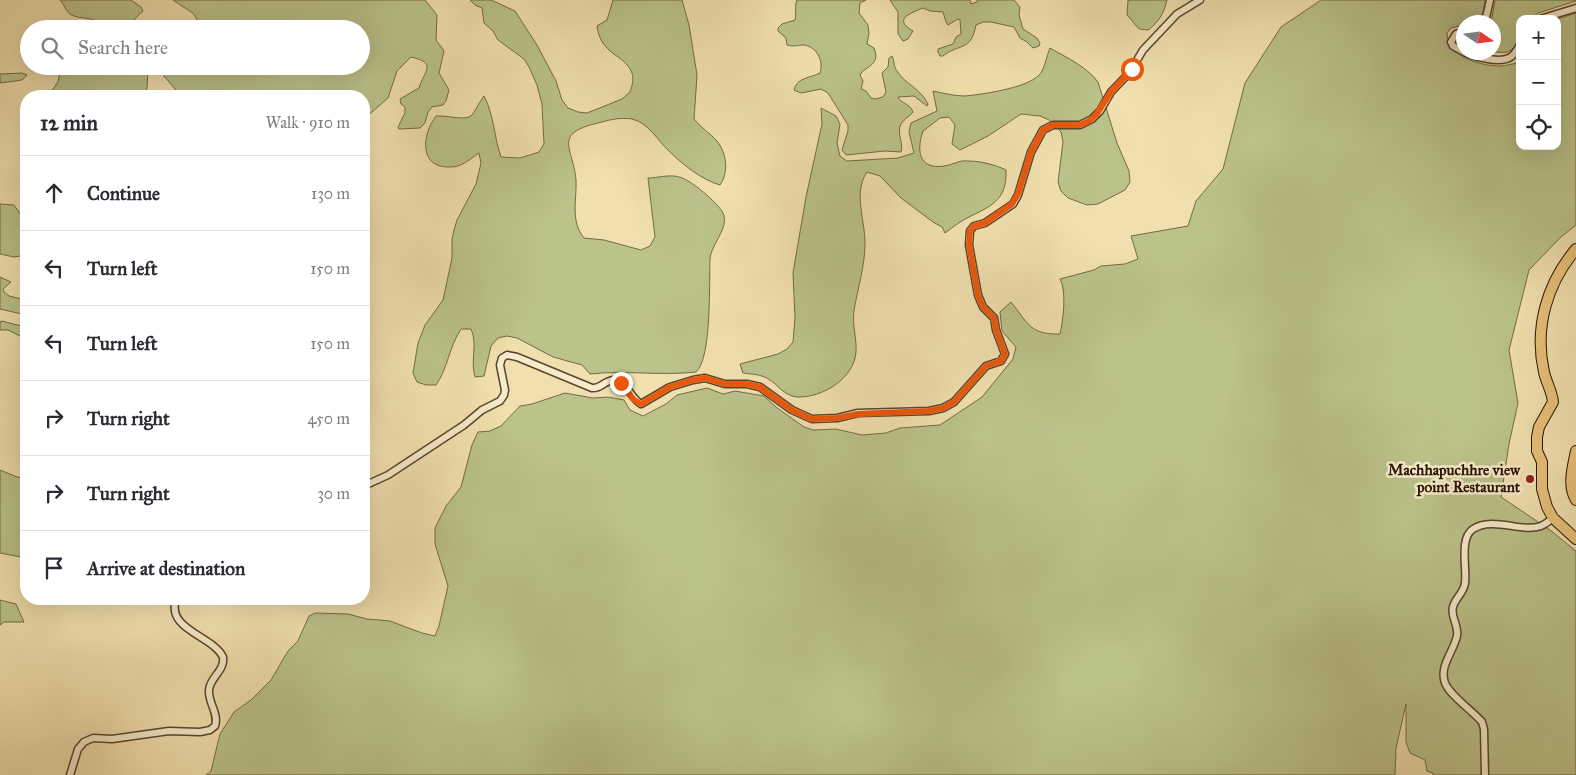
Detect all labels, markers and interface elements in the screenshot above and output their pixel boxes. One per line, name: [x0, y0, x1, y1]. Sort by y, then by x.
north arrow: [1456, 15, 1501, 60]
map controls: [1516, 15, 1561, 150]
button: +: [1516, 15, 1561, 60]
search box: [20, 20, 370, 75]
icon: search: [38, 34, 66, 62]
text: Search here: [78, 36, 168, 59]
route start: [1121, 58, 1144, 81]
button: −: [1516, 60, 1561, 105]
button: locate: [1516, 105, 1561, 150]
text: 12 min: [40, 110, 98, 136]
text: Walk · 910 m: [266, 113, 350, 132]
icon: ahead: [40, 179, 68, 207]
text: Continue: [87, 182, 160, 205]
text: 130 m: [311, 184, 350, 203]
icon: left: [40, 254, 68, 282]
text: Turn left: [87, 257, 157, 280]
text: 150 m: [310, 259, 350, 278]
icon: left: [40, 329, 68, 357]
text: Turn left: [87, 332, 157, 355]
text: 150 m: [310, 334, 350, 353]
route end: [610, 372, 633, 395]
icon: right: [40, 404, 68, 432]
text: Turn right: [87, 407, 170, 430]
text: 450 m: [307, 409, 350, 428]
place label: Machhapuchhre view point Restaurant: [1388, 461, 1521, 497]
marker: Machhapuchhre view point Restaurant: [1524, 473, 1536, 485]
icon: right: [40, 479, 68, 507]
text: Turn right: [87, 482, 170, 505]
text: 30 m: [317, 484, 350, 503]
icon: arrive: [40, 554, 68, 582]
text: Arrive at destination: [87, 557, 245, 580]

